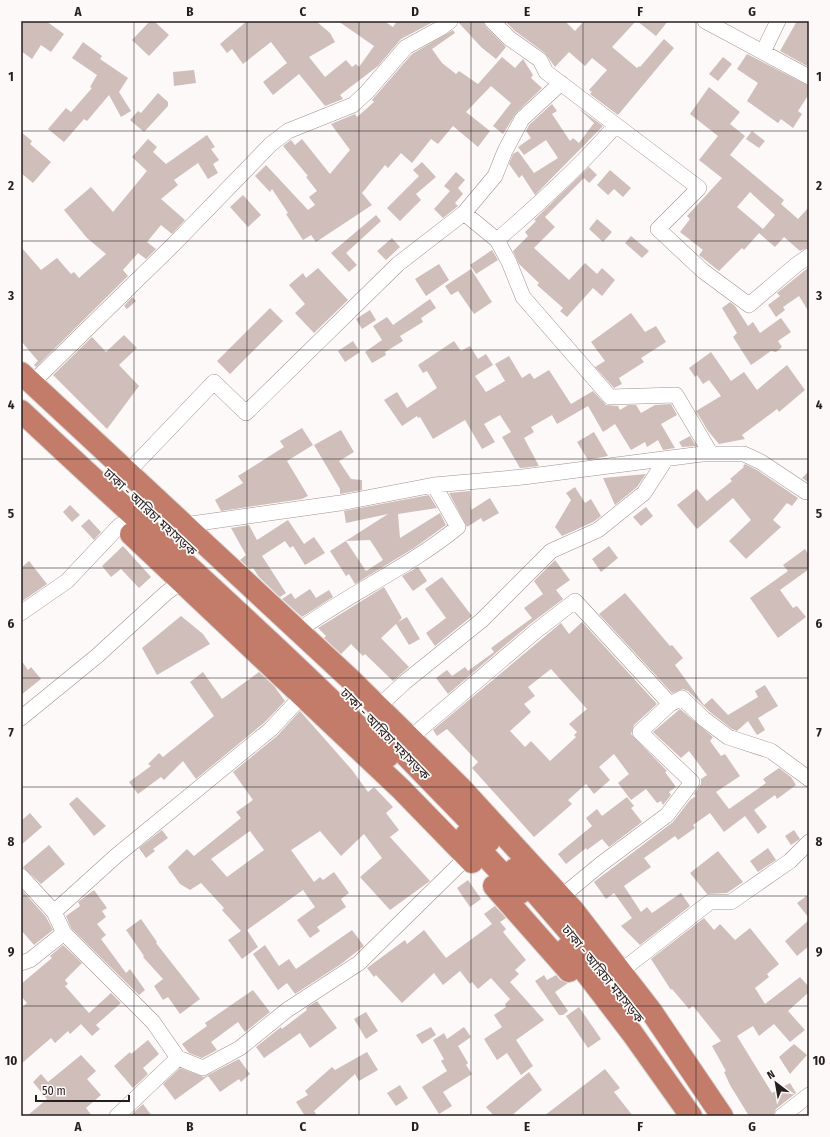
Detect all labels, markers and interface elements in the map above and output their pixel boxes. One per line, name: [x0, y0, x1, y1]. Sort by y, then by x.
text: A: [73, 4, 82, 19]
text: B: [186, 4, 194, 19]
text: C: [300, 4, 307, 19]
text: D: [411, 4, 419, 19]
text: E: [524, 4, 530, 19]
text: F: [637, 4, 643, 19]
text: G: [748, 4, 756, 19]
text: 1: [8, 69, 14, 84]
text: 1: [816, 69, 822, 84]
text: 2: [7, 178, 14, 193]
text: 2: [815, 178, 822, 193]
text: 3: [7, 288, 14, 303]
text: 3: [815, 288, 822, 303]
text: 4: [8, 397, 15, 412]
text: 4: [816, 397, 823, 412]
street label: ঢাকা - আরিচা মহাসড়ক: [100, 464, 200, 559]
text: 5: [8, 506, 14, 521]
text: 5: [816, 506, 822, 521]
text: 6: [8, 616, 15, 631]
text: 6: [816, 616, 823, 631]
street label: ঢাকা - আরিচা মহাসড়ক: [337, 684, 433, 783]
text: 7: [8, 725, 14, 740]
text: 7: [816, 725, 822, 740]
text: 8: [8, 834, 15, 849]
text: 8: [816, 834, 823, 849]
street label: ঢাকা - আরিচা মহাসড়ক: [558, 921, 647, 1026]
text: 9: [8, 944, 15, 959]
text: 9: [816, 944, 823, 959]
text: 10: [5, 1053, 17, 1068]
text: 10: [813, 1053, 825, 1068]
north arrow: [756, 1063, 796, 1103]
text: N: [765, 1068, 777, 1082]
scale bar: [36, 1077, 129, 1103]
text: 50 m: [42, 1084, 66, 1098]
text: A: [73, 1119, 82, 1134]
text: B: [186, 1119, 194, 1134]
text: C: [300, 1119, 307, 1134]
text: D: [411, 1119, 419, 1134]
text: E: [524, 1119, 530, 1134]
text: F: [637, 1119, 643, 1134]
text: G: [748, 1119, 756, 1134]

